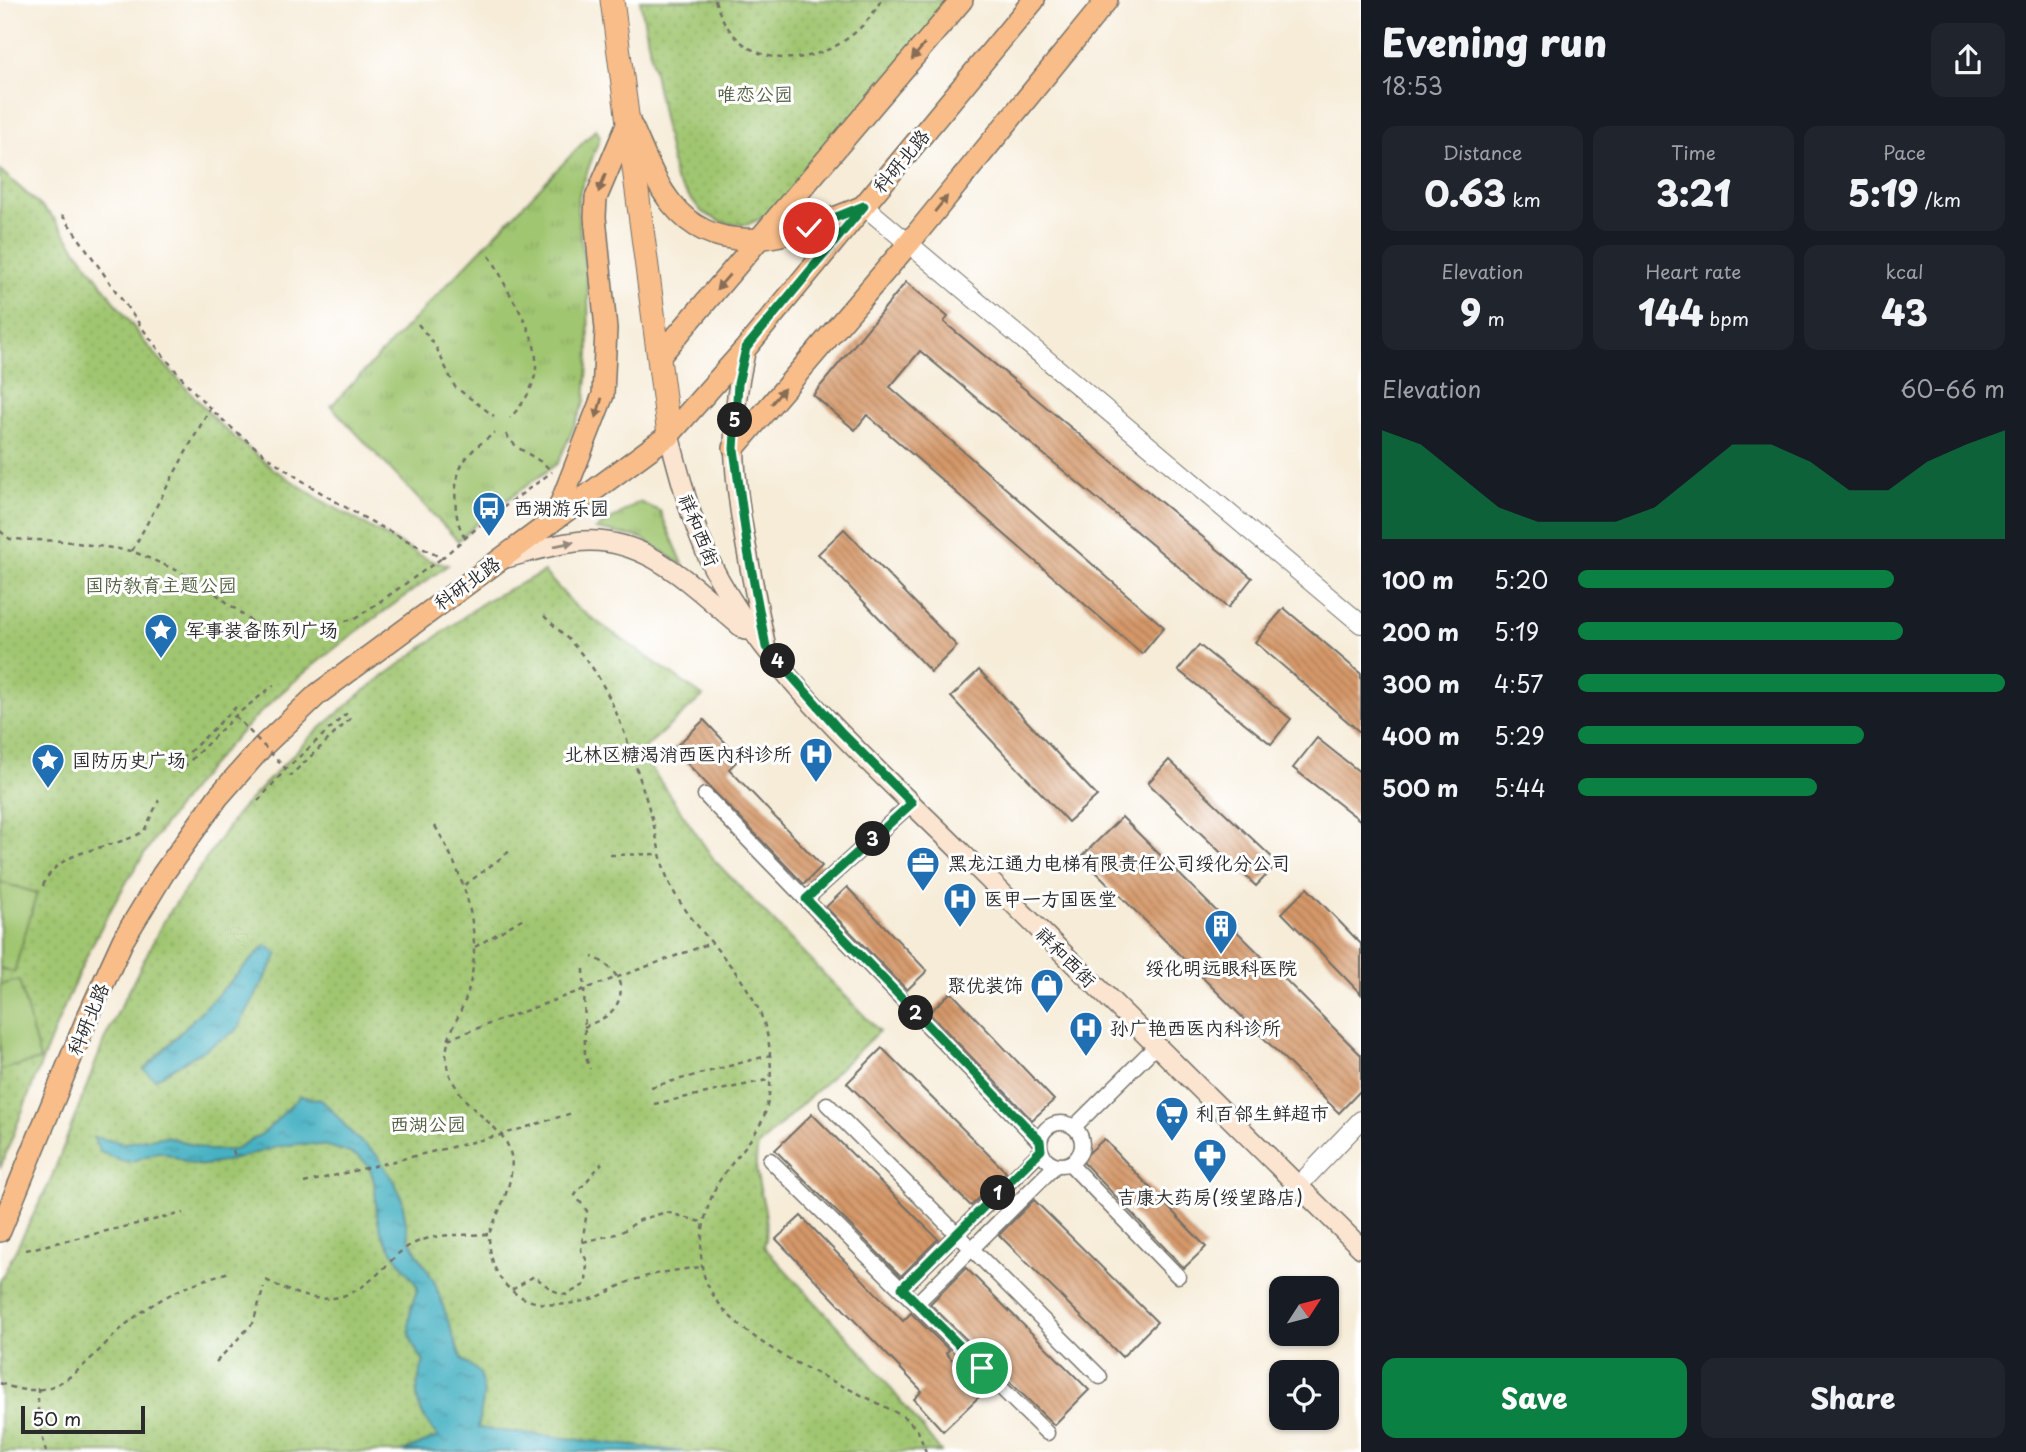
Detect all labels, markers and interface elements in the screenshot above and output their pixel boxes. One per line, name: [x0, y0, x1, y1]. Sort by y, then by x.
text: Evening run: [1382, 13, 1607, 70]
button: share: [1931, 23, 2005, 97]
one-way arrow: [911, 44, 926, 61]
text: 18:53: [1382, 68, 1443, 103]
park label: 唯恋公园: [717, 79, 793, 107]
street label: 科研北路: [865, 122, 935, 198]
text: Distance: [1443, 138, 1522, 166]
text: Time: [1671, 138, 1716, 166]
text: Pace: [1883, 138, 1926, 166]
text: 0.63: [1424, 166, 1506, 219]
text: 3:21: [1656, 166, 1731, 219]
text: 5:19: [1848, 166, 1919, 219]
one-way arrow: [596, 173, 607, 194]
text: km: [1506, 185, 1541, 213]
text: /km: [1919, 185, 1961, 213]
one-way arrow: [933, 195, 948, 213]
pin: [779, 198, 839, 258]
icon: check: [790, 209, 828, 247]
text: Elevation: [1442, 257, 1523, 285]
text: Heart rate: [1646, 257, 1741, 285]
text: kcal: [1886, 257, 1923, 285]
one-way arrow: [715, 273, 731, 291]
text: 9: [1460, 285, 1481, 338]
text: 144: [1638, 285, 1703, 338]
text: 43: [1881, 285, 1928, 338]
text: m: [1481, 304, 1505, 332]
text: bpm: [1703, 304, 1749, 332]
text: Elevation: [1382, 371, 1481, 406]
text: 60–66 m: [1900, 371, 2005, 406]
one-way arrow: [771, 388, 786, 406]
one-way arrow: [593, 397, 604, 419]
pin: 5: [718, 402, 752, 438]
text: 5: [728, 405, 741, 433]
bus stop icon: 西湖游乐园: [470, 489, 508, 538]
street label: 祥和西街: [673, 489, 727, 570]
place label: 西湖游乐园: [514, 493, 609, 521]
one-way arrow: [553, 539, 575, 550]
street label: 科研北路: [427, 549, 505, 616]
text: 100 m: [1382, 562, 1454, 597]
text: 5:20: [1494, 562, 1548, 597]
park label: 国防教育主题公园: [85, 570, 237, 598]
place icon: 军事装备陈列广场: [142, 611, 180, 660]
text: 200 m: [1382, 614, 1459, 649]
text: 5:19: [1494, 614, 1539, 649]
place label: 军事装备陈列广场: [186, 615, 338, 643]
pin: 4: [760, 644, 796, 678]
text: 4: [771, 646, 784, 674]
text: 300 m: [1382, 666, 1460, 701]
text: 4:57: [1494, 666, 1543, 701]
text: 400 m: [1382, 718, 1460, 753]
text: 5:29: [1494, 718, 1545, 753]
hospital icon: 北林区糖渴消西医内科诊所: [797, 735, 835, 784]
place label: 北林区糖渴消西医内科诊所: [564, 739, 792, 767]
place icon: 国防历史广场: [29, 741, 67, 790]
place label: 国防历史广场: [72, 745, 186, 773]
text: 500 m: [1382, 770, 1459, 805]
text: 5:44: [1494, 770, 1546, 805]
pin: 3: [856, 822, 890, 856]
text: 3: [866, 824, 879, 852]
office icon: 黑龙江通力电梯有限责任公司绥化分公司: [904, 844, 942, 893]
place label: 黑龙江通力电梯有限责任公司绥化分公司: [948, 848, 1290, 876]
hospital icon: 医甲一方国医堂: [941, 880, 979, 929]
place label: 医甲一方国医堂: [984, 884, 1117, 912]
building icon: 绥化明远眼科医院: [1202, 907, 1240, 956]
street label: 祥和西街: [1030, 920, 1103, 993]
place label: 绥化明远眼科医院: [1145, 953, 1297, 981]
shop icon: 聚优装饰: [1028, 966, 1066, 1015]
place label: 聚优装饰: [947, 970, 1023, 998]
street label: 科研北路: [59, 978, 115, 1059]
pin: 2: [898, 996, 934, 1030]
text: 2: [909, 998, 922, 1026]
hospital icon: 孙广艳西医内科诊所: [1067, 1009, 1105, 1058]
place label: 孙广艳西医内科诊所: [1110, 1013, 1281, 1041]
supermarket icon: 利百邻生鲜超市: [1153, 1094, 1191, 1143]
place label: 利百邻生鲜超市: [1196, 1098, 1329, 1126]
park label: 西湖公园: [390, 1109, 466, 1137]
pharmacy icon: 吉康大药房(绥望路店): [1191, 1136, 1229, 1185]
pin: 1: [981, 1176, 1016, 1210]
text: 1: [993, 1178, 1002, 1206]
place label: 吉康大药房(绥望路店): [1117, 1182, 1303, 1210]
north arrow: [1269, 1276, 1339, 1346]
map controls: [1269, 1276, 1339, 1430]
pin: [952, 1338, 1012, 1398]
icon: arrive: [963, 1349, 1001, 1387]
button: Save: [1382, 1358, 1687, 1438]
button: Share: [1701, 1358, 2005, 1438]
button: locate: [1269, 1360, 1339, 1430]
scale bar: [21, 1403, 145, 1435]
text: 50 m: [32, 1404, 81, 1432]

